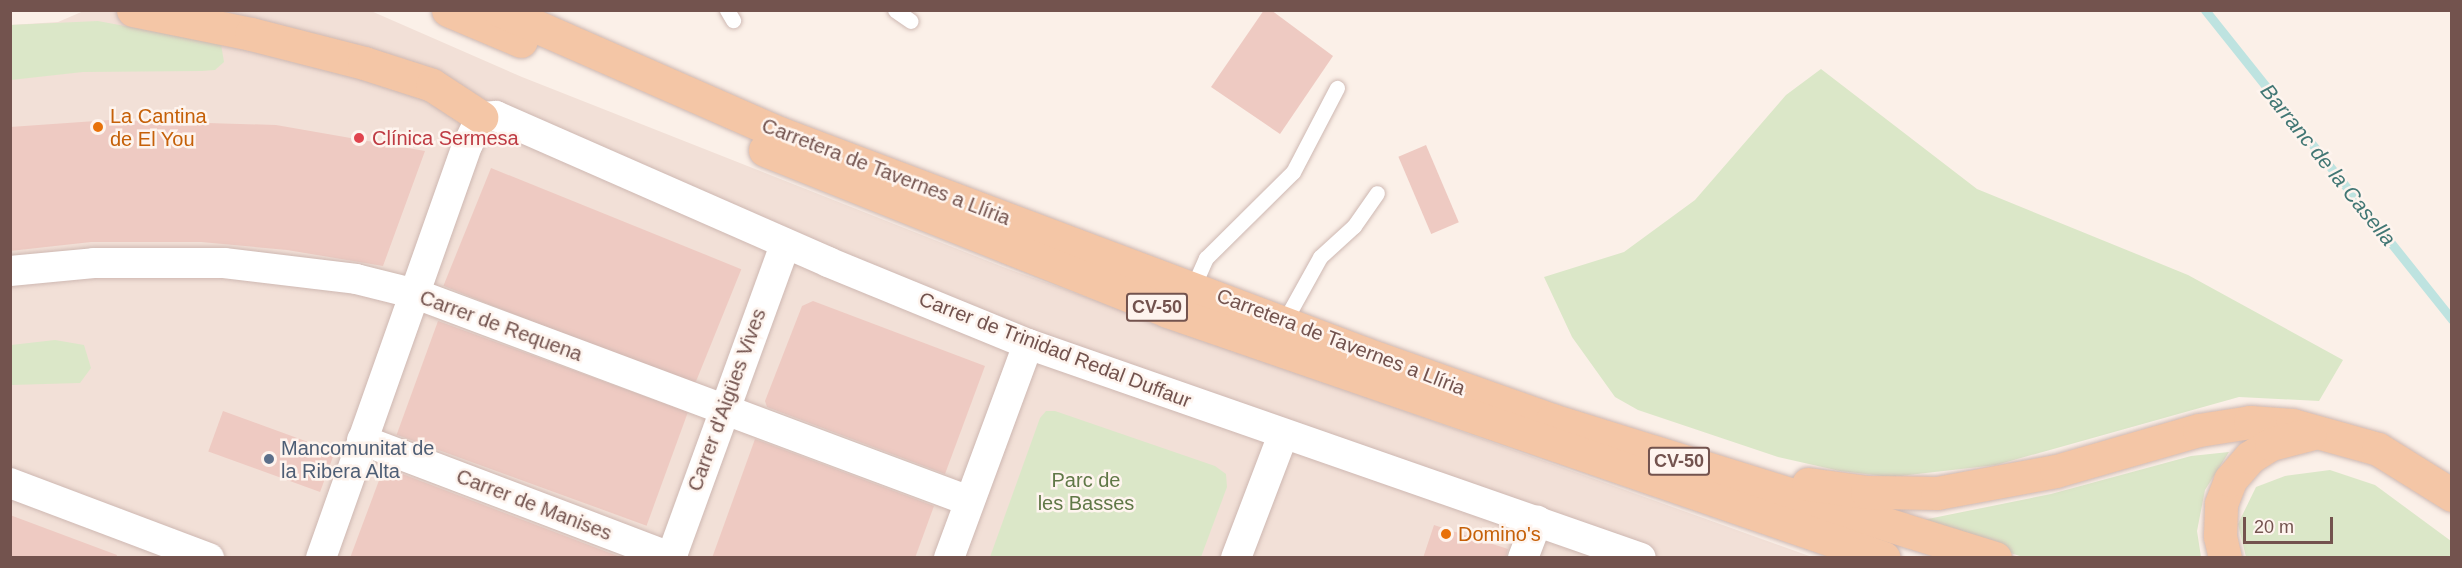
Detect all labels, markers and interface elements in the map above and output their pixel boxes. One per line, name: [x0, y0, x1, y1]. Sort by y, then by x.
water label: Barranc de la Casella: [2255, 79, 2401, 251]
place label: La Cantina de El You: [110, 104, 207, 151]
street label: Carretera de Tavernes a Llíria: [758, 113, 1014, 231]
marker: La Cantina de El You: [91, 120, 105, 134]
place label: Clínica Sermesa: [372, 126, 519, 150]
marker: Clínica Sermesa: [350, 129, 368, 147]
street label: Carretera de Tavernes a Llíria: [1213, 283, 1469, 401]
street label: Carrer de Requena: [416, 285, 586, 367]
street label: Carrer de Trinidad Redal Duffaur: [915, 287, 1195, 413]
road number: CV-50: [1126, 292, 1188, 322]
street label: Carrer d'Aigües Vives: [683, 305, 771, 495]
place label: Mancomunitat de la Ribera Alta: [281, 436, 434, 483]
road number: CV-50: [1648, 446, 1710, 476]
marker: Mancomunitat de la Ribera Alta: [262, 452, 276, 466]
street label: Carrer de Manises: [453, 464, 615, 546]
park label: Parc de les Basses: [1038, 468, 1134, 515]
scale bar: [2246, 505, 2336, 543]
text: 20 m: [2254, 517, 2294, 537]
place label: Domino's: [1458, 522, 1541, 546]
marker: Domino's: [1439, 527, 1453, 541]

